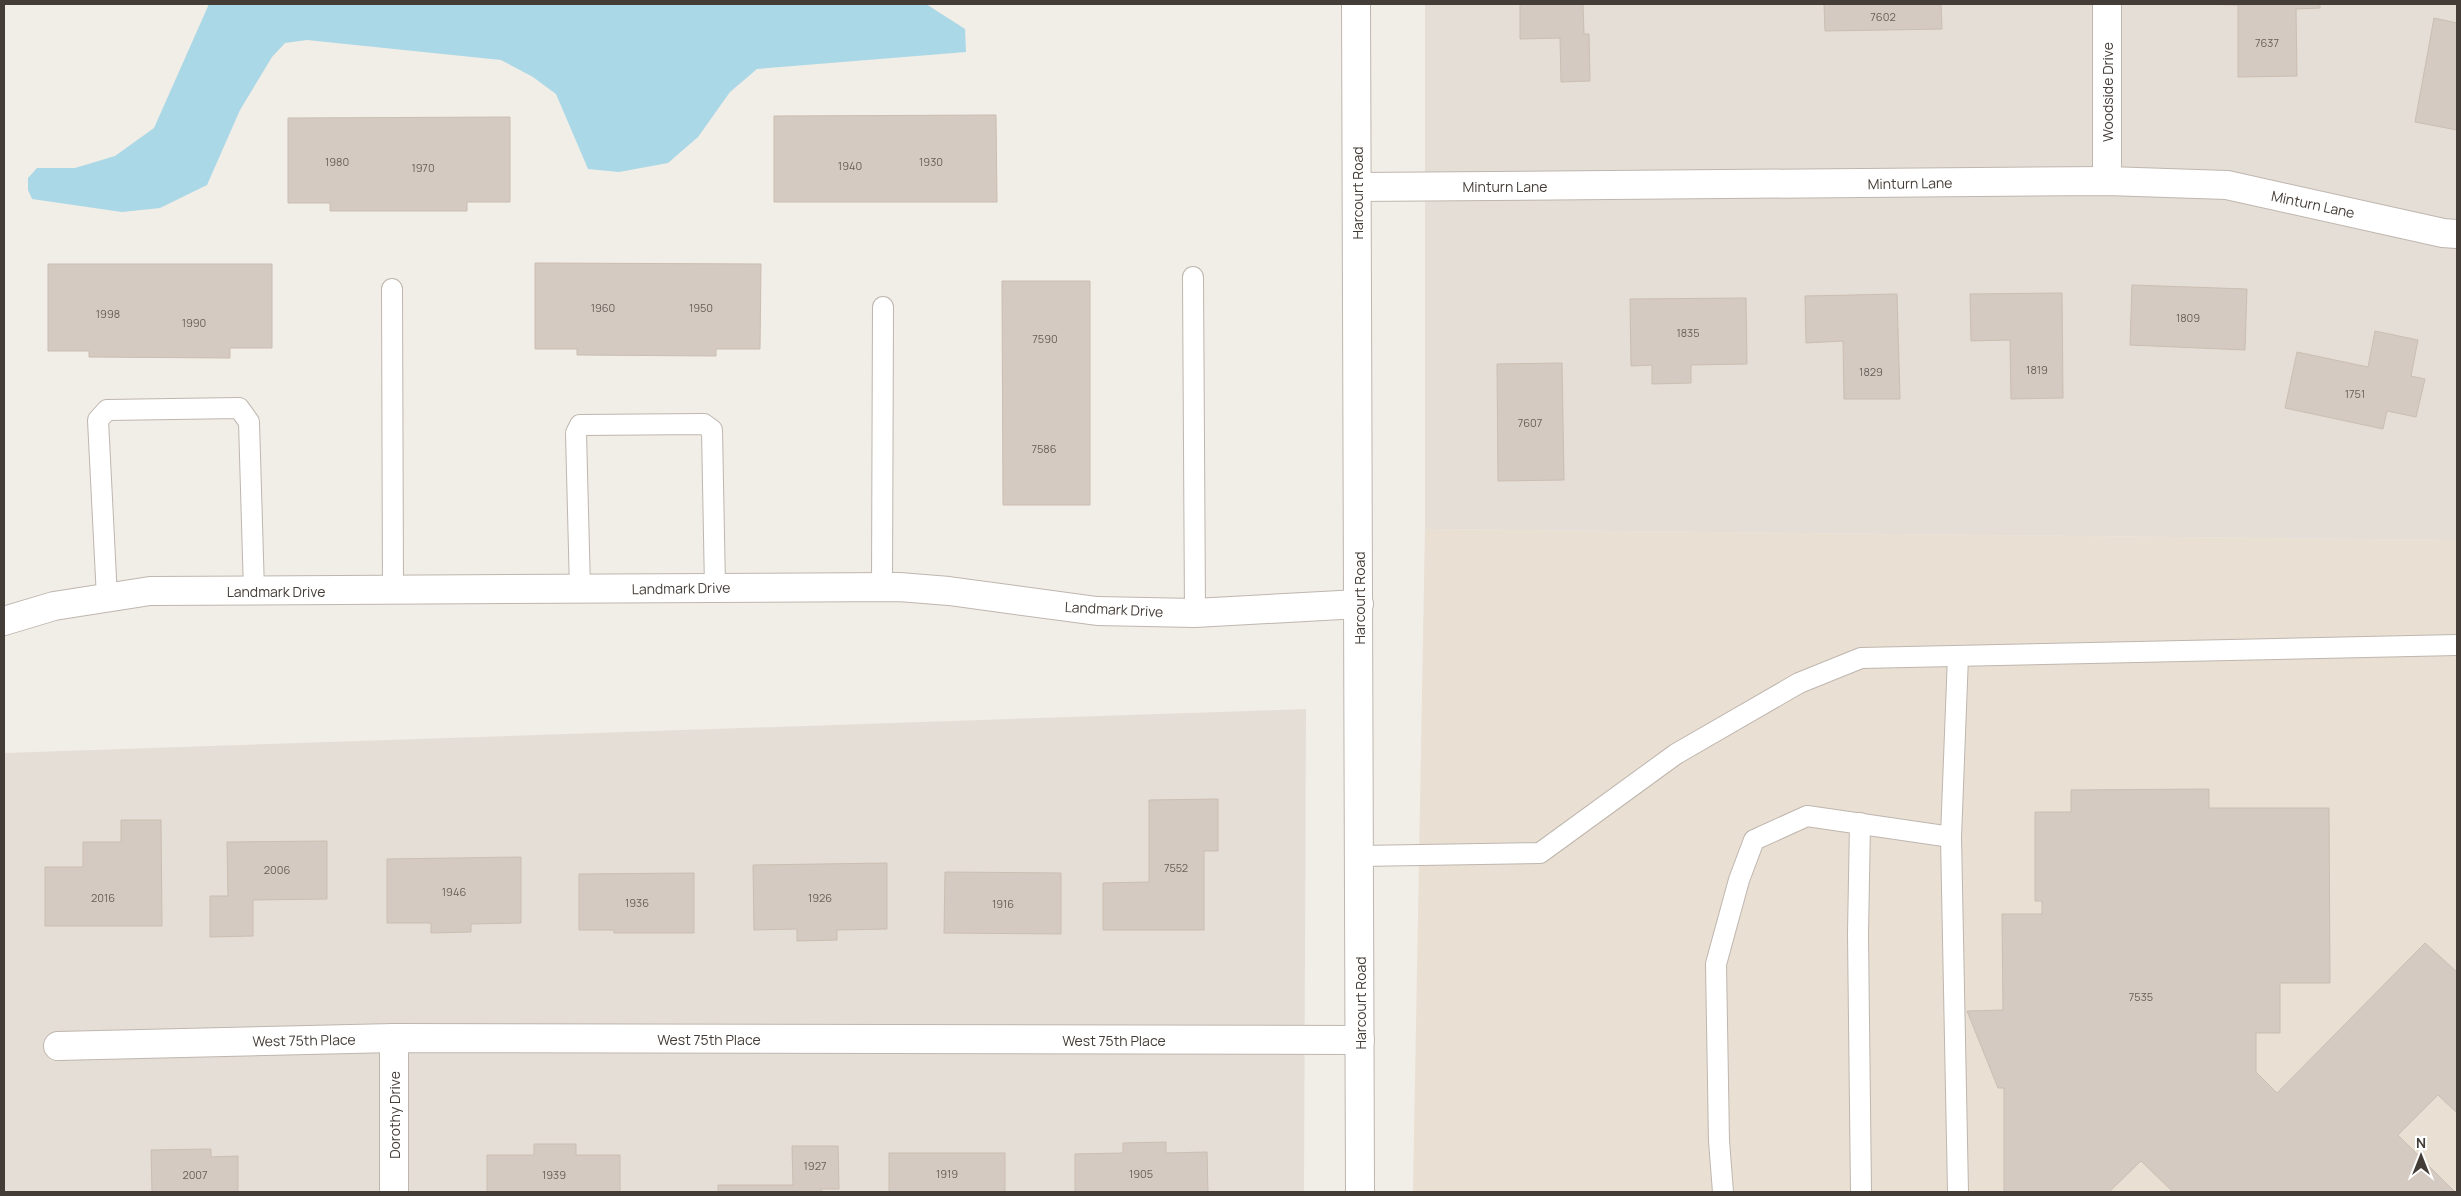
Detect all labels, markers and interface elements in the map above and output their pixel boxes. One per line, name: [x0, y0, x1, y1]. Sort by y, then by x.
house number: 7602: [1870, 9, 1896, 24]
house number: 7637: [2255, 35, 2279, 50]
street label: Woodside Drive: [2098, 42, 2117, 142]
street label: Harcourt Road: [1348, 146, 1367, 240]
house number: 1980: [325, 154, 349, 169]
house number: 1930: [919, 154, 943, 169]
house number: 1940: [838, 158, 862, 173]
house number: 1970: [411, 160, 435, 175]
street label: Minturn Lane: [1867, 173, 1953, 193]
street label: Minturn Lane: [1463, 177, 1547, 196]
street label: Minturn Lane: [2270, 186, 2356, 222]
house number: 1960: [591, 300, 615, 315]
house number: 1950: [689, 300, 713, 315]
house number: 1998: [96, 306, 120, 321]
house number: 1809: [2176, 310, 2200, 325]
house number: 1990: [182, 315, 206, 330]
house number: 1835: [1676, 325, 1700, 340]
house number: 7590: [1032, 331, 1058, 346]
house number: 1819: [2026, 362, 2048, 377]
house number: 1829: [1859, 364, 1883, 379]
house number: 1751: [2345, 386, 2365, 401]
house number: 7607: [1518, 415, 1542, 430]
house number: 7586: [1031, 441, 1057, 456]
street label: Harcourt Road: [1350, 551, 1369, 645]
street label: Landmark Drive: [632, 578, 730, 598]
street label: Landmark Drive: [227, 582, 325, 601]
street label: Landmark Drive: [1064, 597, 1164, 621]
house number: 7552: [1164, 860, 1188, 875]
house number: 2006: [264, 862, 290, 877]
house number: 1946: [442, 884, 466, 899]
house number: 2016: [91, 890, 115, 905]
house number: 1926: [808, 890, 832, 905]
house number: 1936: [625, 895, 649, 910]
house number: 1916: [992, 896, 1014, 911]
street label: Harcourt Road: [1351, 956, 1370, 1050]
house number: 7535: [2129, 989, 2153, 1004]
street label: West 75th Place: [252, 1030, 356, 1050]
street label: West 75th Place: [657, 1030, 761, 1049]
street label: West 75th Place: [1062, 1031, 1166, 1050]
street label: Dorothy Drive: [385, 1071, 404, 1159]
north arrow: [2396, 1131, 2446, 1181]
text: N: [2416, 1133, 2426, 1152]
house number: 1927: [804, 1158, 826, 1173]
house number: 1919: [936, 1166, 958, 1181]
house number: 1905: [1129, 1166, 1153, 1181]
house number: 2007: [182, 1167, 208, 1182]
house number: 1939: [542, 1167, 566, 1182]

